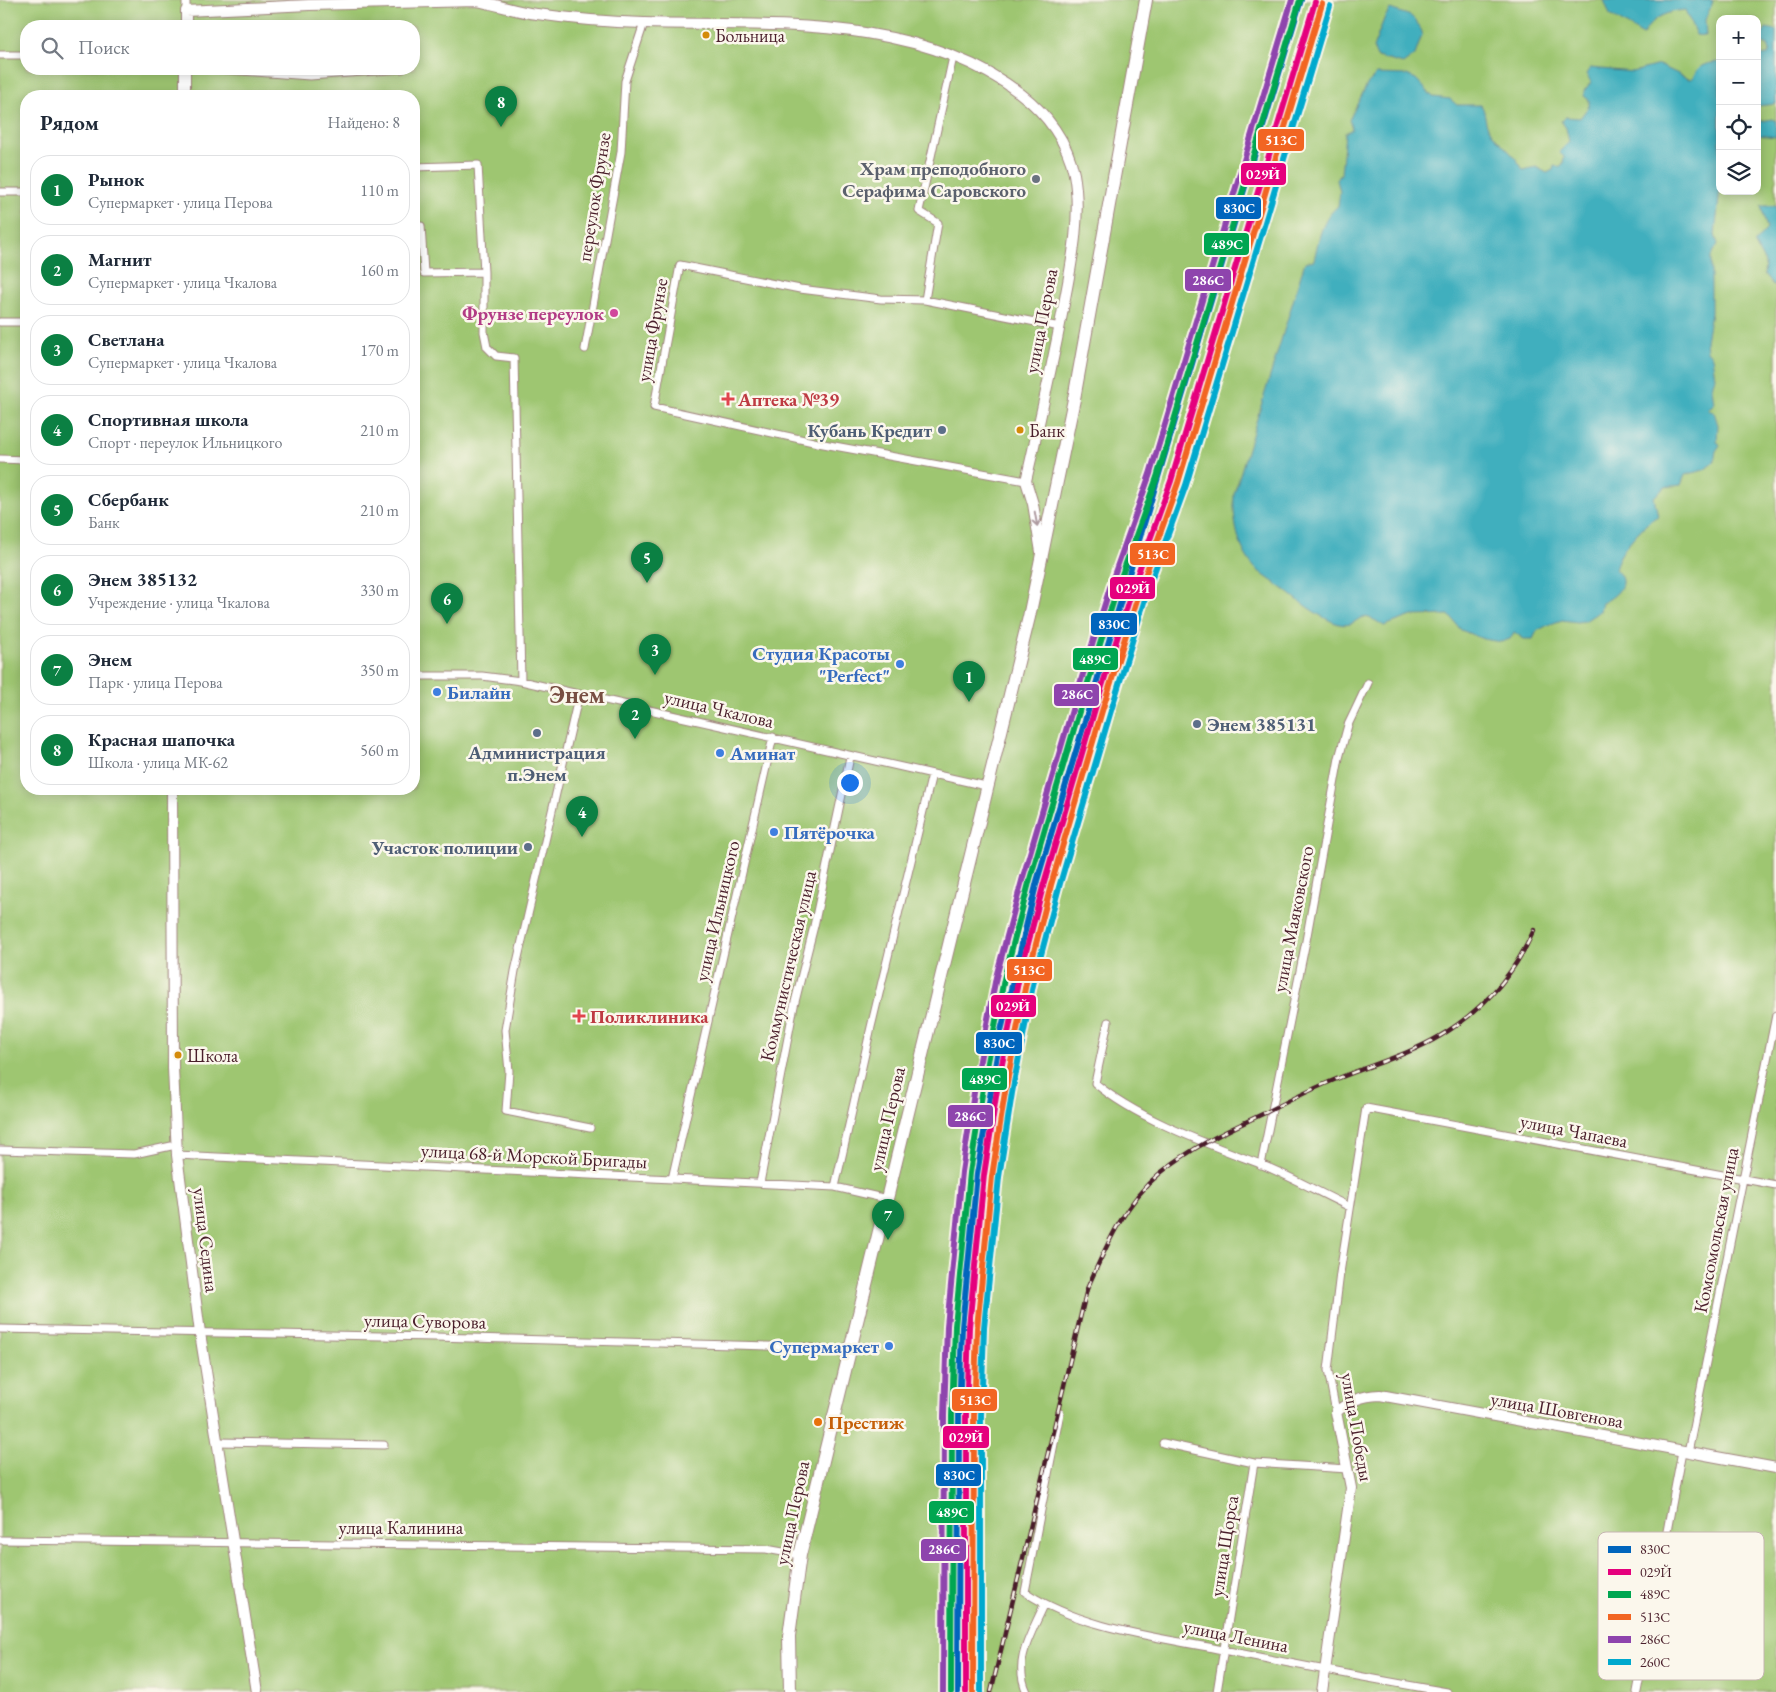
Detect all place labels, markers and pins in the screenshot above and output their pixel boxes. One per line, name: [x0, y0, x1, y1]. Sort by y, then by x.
place label: Больница: [715, 24, 786, 47]
marker: Больница: [701, 30, 711, 40]
pin: 8: [485, 86, 517, 127]
place label: Храм преподобного Серафима Саровского: [842, 156, 1026, 203]
marker: Храм преподобного Серафима Саровского: [1030, 173, 1042, 185]
place label: Фрунзе переулок: [462, 301, 604, 326]
marker: Фрунзе переулок: [608, 307, 620, 319]
place label: Аптека №39: [737, 387, 839, 412]
marker: Аптека №39: [722, 393, 734, 405]
place label: Кубань Кредит: [807, 418, 932, 443]
place label: Банк: [1029, 419, 1065, 442]
marker: Кубань Кредит: [936, 424, 948, 436]
marker: Банк: [1015, 425, 1025, 435]
pin: 5: [631, 542, 663, 583]
pin: 6: [431, 583, 463, 624]
pin: 3: [639, 634, 671, 675]
place label: Студия Красоты "Perfect": [752, 641, 890, 688]
marker: Студия Красоты "Perfect": [894, 658, 906, 670]
pin: 1: [953, 661, 985, 702]
place label: Билайн: [447, 680, 511, 705]
marker: Билайн: [431, 686, 443, 698]
pin: 2: [619, 698, 651, 739]
place label: Энем 385131: [1207, 712, 1316, 737]
marker: Энем 385131: [1191, 718, 1203, 730]
marker: Администрация п.Энем: [531, 727, 543, 739]
place label: Администрация п.Энем: [467, 740, 606, 787]
place label: Аминат: [729, 741, 796, 766]
marker: Аминат: [714, 747, 726, 759]
pin: 4: [566, 796, 598, 837]
place label: Пятёрочка: [784, 820, 876, 845]
marker: Пятёрочка: [768, 826, 780, 838]
place label: Участок полиции: [371, 835, 518, 860]
marker: Участок полиции: [522, 841, 534, 853]
place label: Поликлиника: [590, 1004, 709, 1029]
marker: Поликлиника: [572, 1009, 586, 1023]
place label: Школа: [187, 1044, 239, 1067]
marker: Школа: [173, 1050, 183, 1060]
pin: 7: [872, 1199, 904, 1240]
place label: Супермаркет: [770, 1334, 879, 1359]
marker: Супермаркет: [883, 1340, 895, 1352]
place label: Престиж: [828, 1410, 905, 1435]
marker: Престиж: [812, 1416, 824, 1428]

